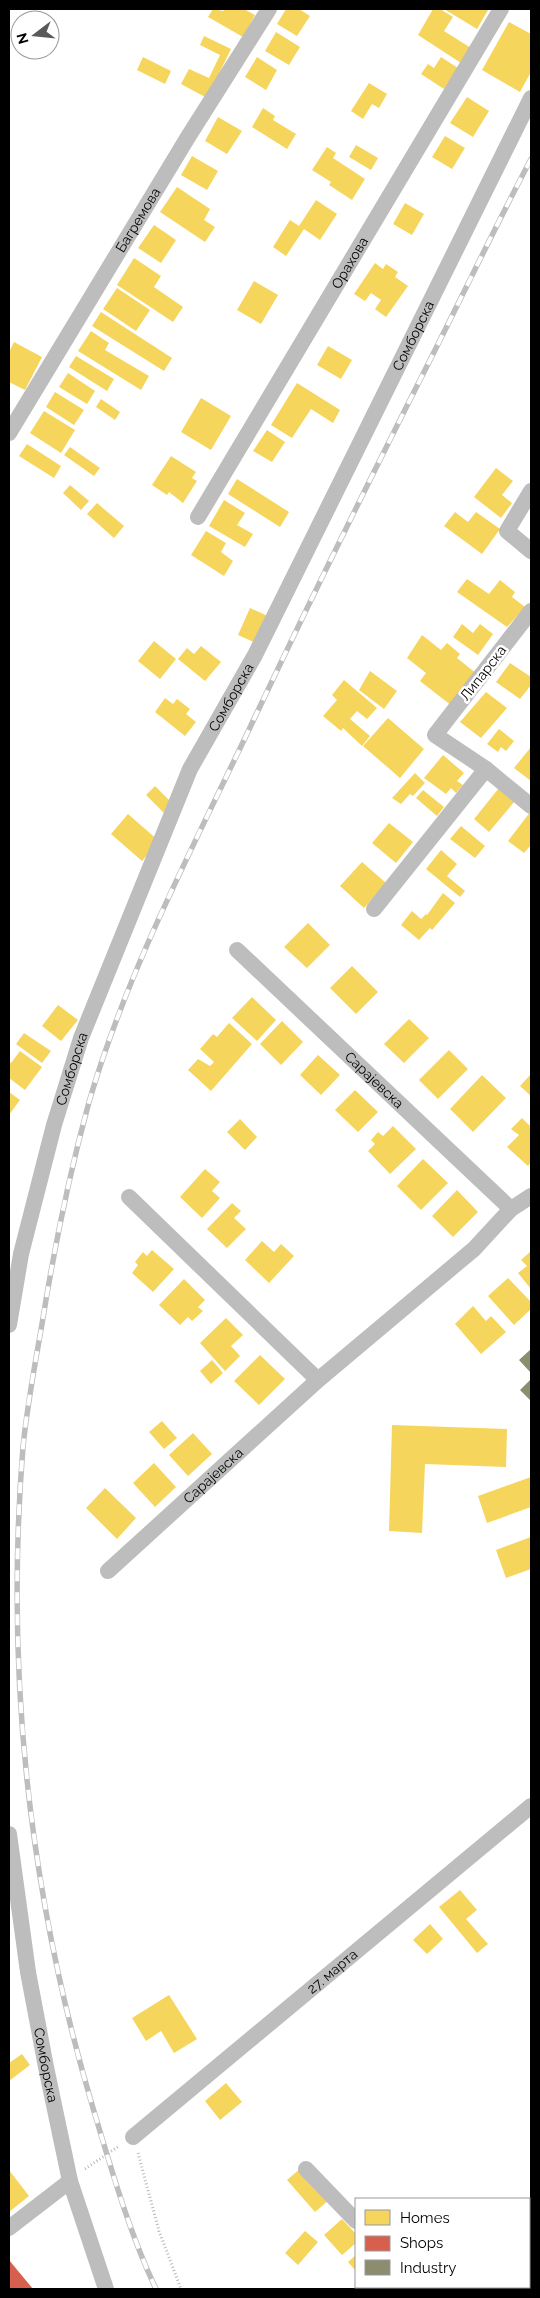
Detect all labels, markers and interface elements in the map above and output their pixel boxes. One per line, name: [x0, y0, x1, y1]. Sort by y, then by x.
north arrow: [10, 10, 60, 60]
text: N: [13, 31, 32, 46]
street label: Багремова: [112, 185, 163, 255]
street label: Орахова: [328, 234, 371, 291]
street label: Сомборска: [389, 298, 437, 373]
street label: Липарска: [457, 642, 509, 704]
street label: Сомборска: [205, 660, 257, 734]
street label: Сомборска: [53, 1030, 91, 1107]
street label: Сарајевска: [342, 1048, 407, 1111]
street label: Сарајевска: [180, 1444, 246, 1507]
street label: 27. марта: [304, 1946, 361, 1997]
street label: Сомборска: [31, 2026, 61, 2104]
legend: [355, 2198, 530, 2288]
text: Homes: [400, 2209, 450, 2227]
text: Shops: [400, 2234, 443, 2252]
text: Industry: [400, 2259, 456, 2277]

